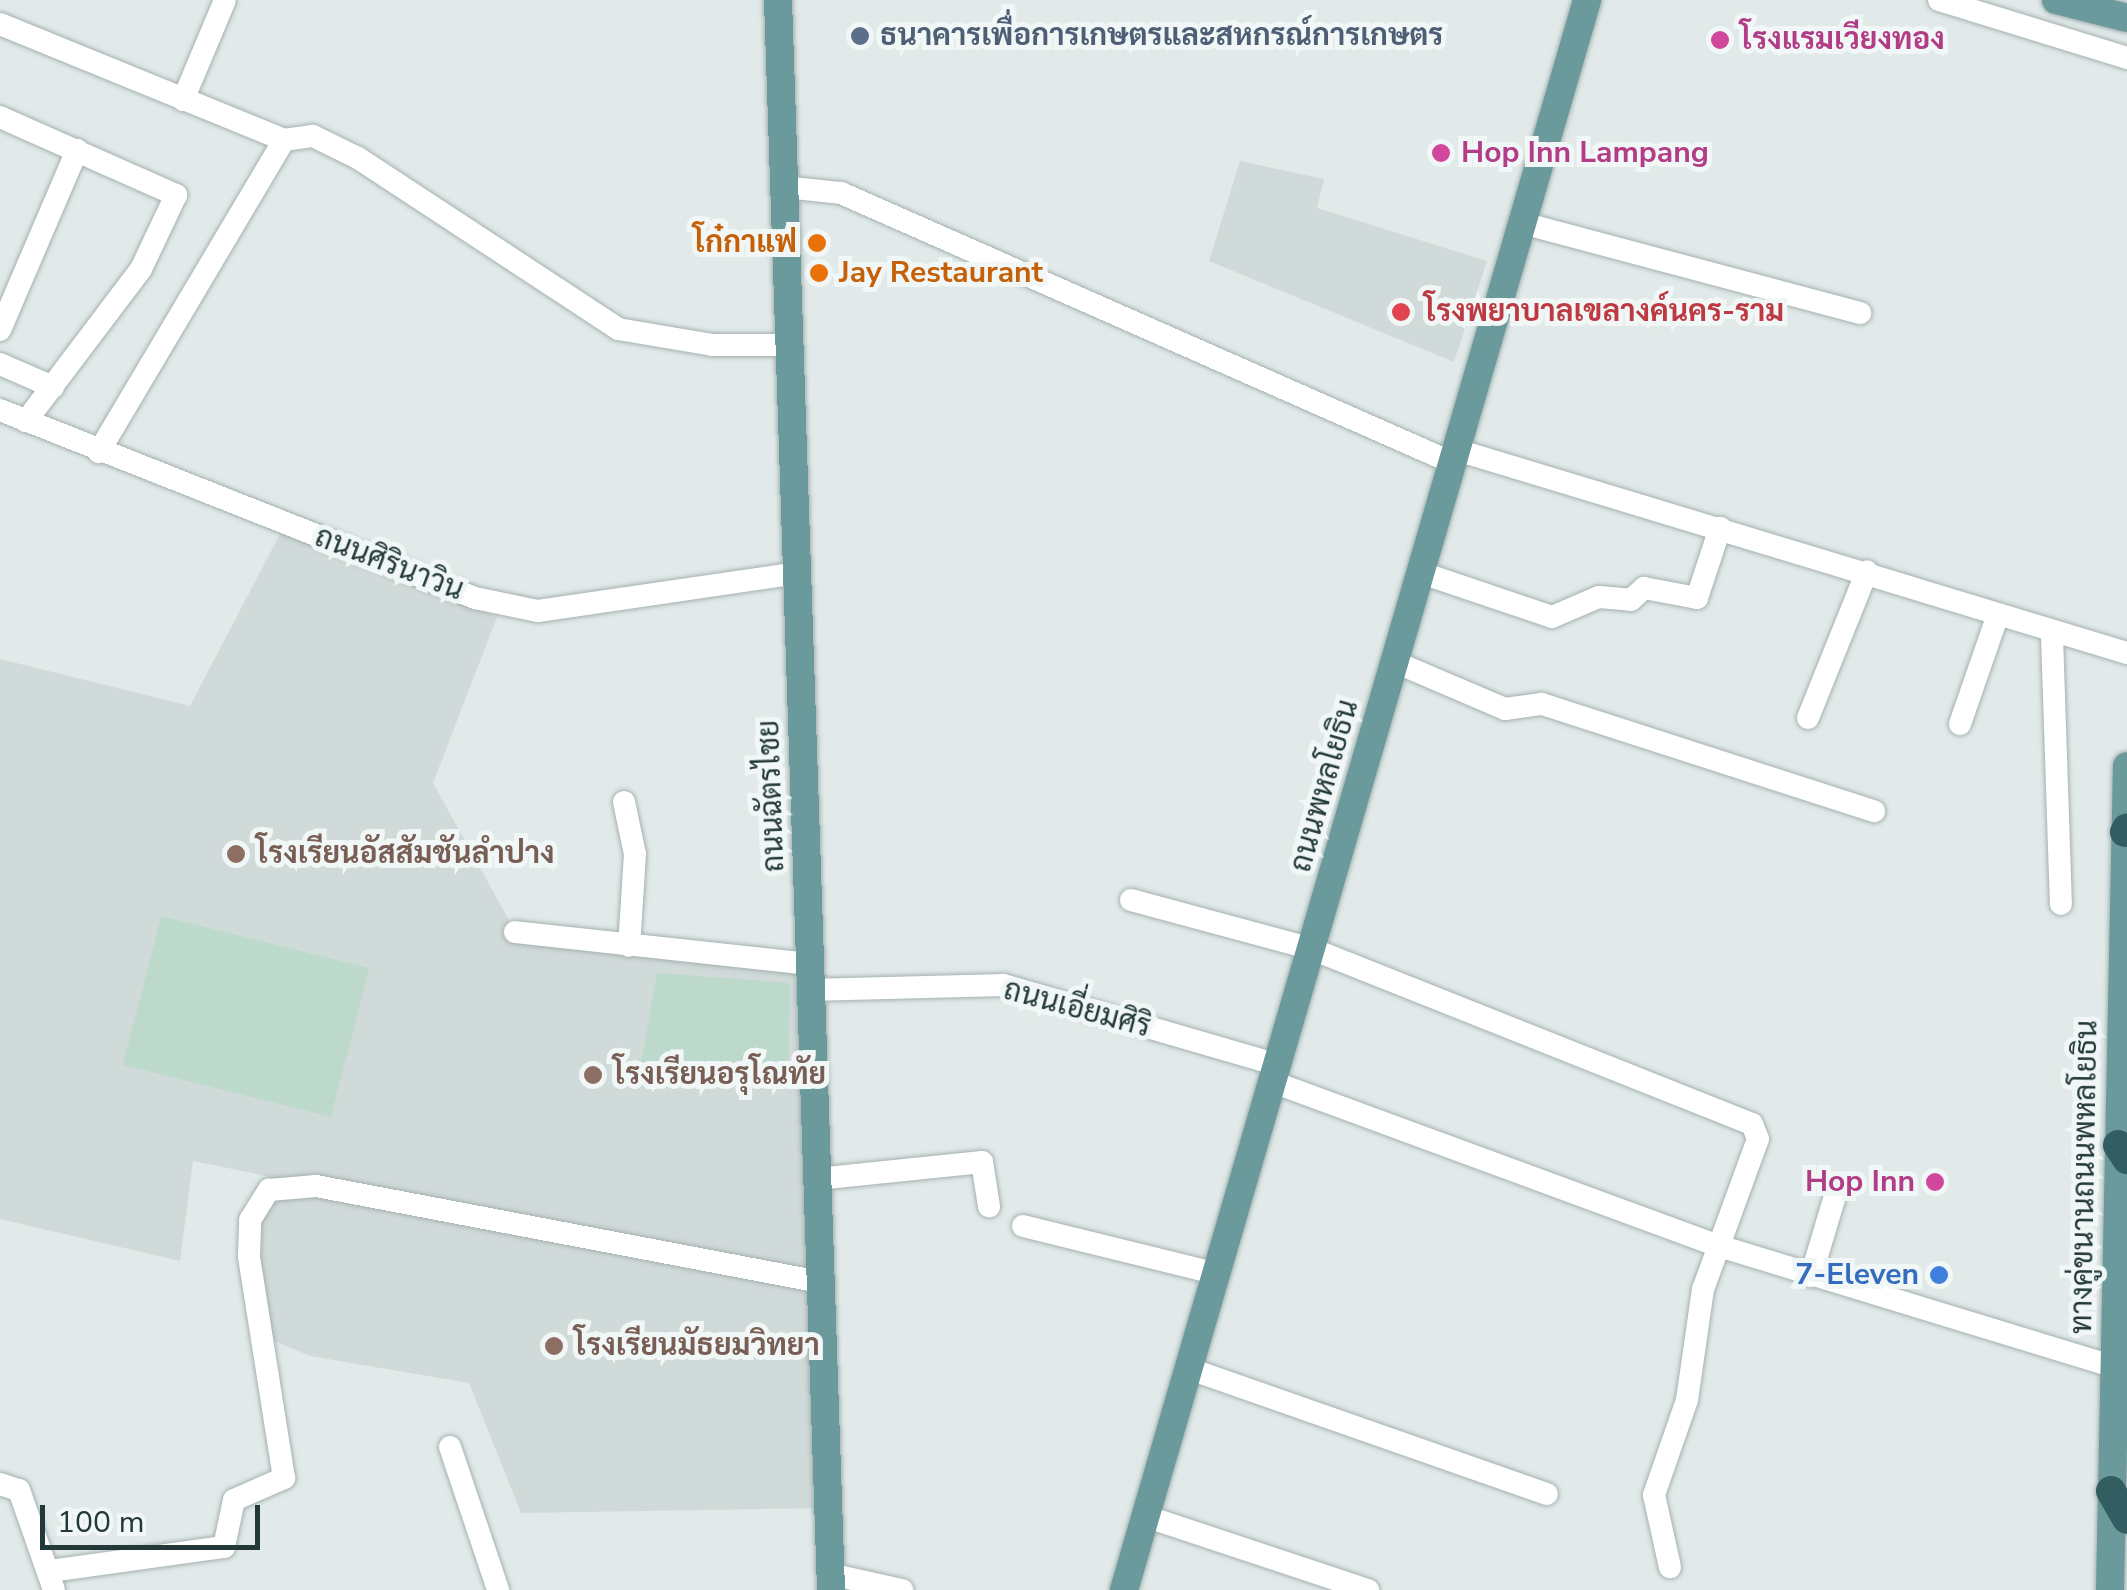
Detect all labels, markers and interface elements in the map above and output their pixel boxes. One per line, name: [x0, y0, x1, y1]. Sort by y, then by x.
place label: ธนาคารเพื่อการเกษตรและสหกรณ์การเกษตร: [880, 18, 1443, 54]
place label: โรงแรมเวียงทอง: [1740, 22, 1945, 58]
marker: ธนาคารเพื่อการเกษตรและสหกรณ์การเกษตร: [849, 25, 871, 47]
marker: โรงแรมเวียงทอง: [1709, 29, 1731, 51]
place label: Hop Inn Lampang: [1461, 135, 1709, 171]
marker: Hop Inn Lampang: [1430, 142, 1452, 164]
place label: โก๋กาแฟ: [693, 225, 797, 261]
marker: โก๋กาแฟ: [806, 232, 828, 254]
place label: Jay Restaurant: [839, 255, 1043, 291]
marker: Jay Restaurant: [808, 262, 830, 284]
place label: โรงพยาบาลเขลางค์นคร-ราม: [1424, 294, 1784, 330]
marker: โรงพยาบาลเขลางค์นคร-ราม: [1388, 299, 1414, 325]
street label: ถนนศิรินาวิน: [310, 519, 468, 609]
street label: ถนนพหลโยธิน: [1283, 696, 1367, 876]
street label: ถนนฉัตรไชย: [751, 719, 793, 873]
place label: โรงเรียนอัสสัมชันลำปาง: [256, 836, 555, 872]
marker: โรงเรียนอัสสัมชันลำปาง: [225, 843, 247, 865]
street label: ถนนเอี่ยมศิริ: [1000, 972, 1154, 1046]
street label: ทางคู่ขนานถนนพหลโยธิน: [2064, 1020, 2106, 1334]
place label: โรงเรียนอรุโณทัย: [613, 1057, 826, 1093]
marker: โรงเรียนอรุโณทัย: [582, 1064, 604, 1086]
place label: Hop Inn: [1805, 1164, 1915, 1200]
marker: Hop Inn: [1924, 1171, 1946, 1193]
place label: 7-Eleven: [1795, 1257, 1919, 1293]
marker: 7-Eleven: [1928, 1264, 1950, 1286]
place label: โรงเรียนมัธยมวิทยา: [574, 1328, 820, 1364]
marker: โรงเรียนมัธยมวิทยา: [543, 1335, 565, 1357]
scale bar: [45, 1485, 265, 1547]
text: 100 m: [57, 1502, 144, 1543]

